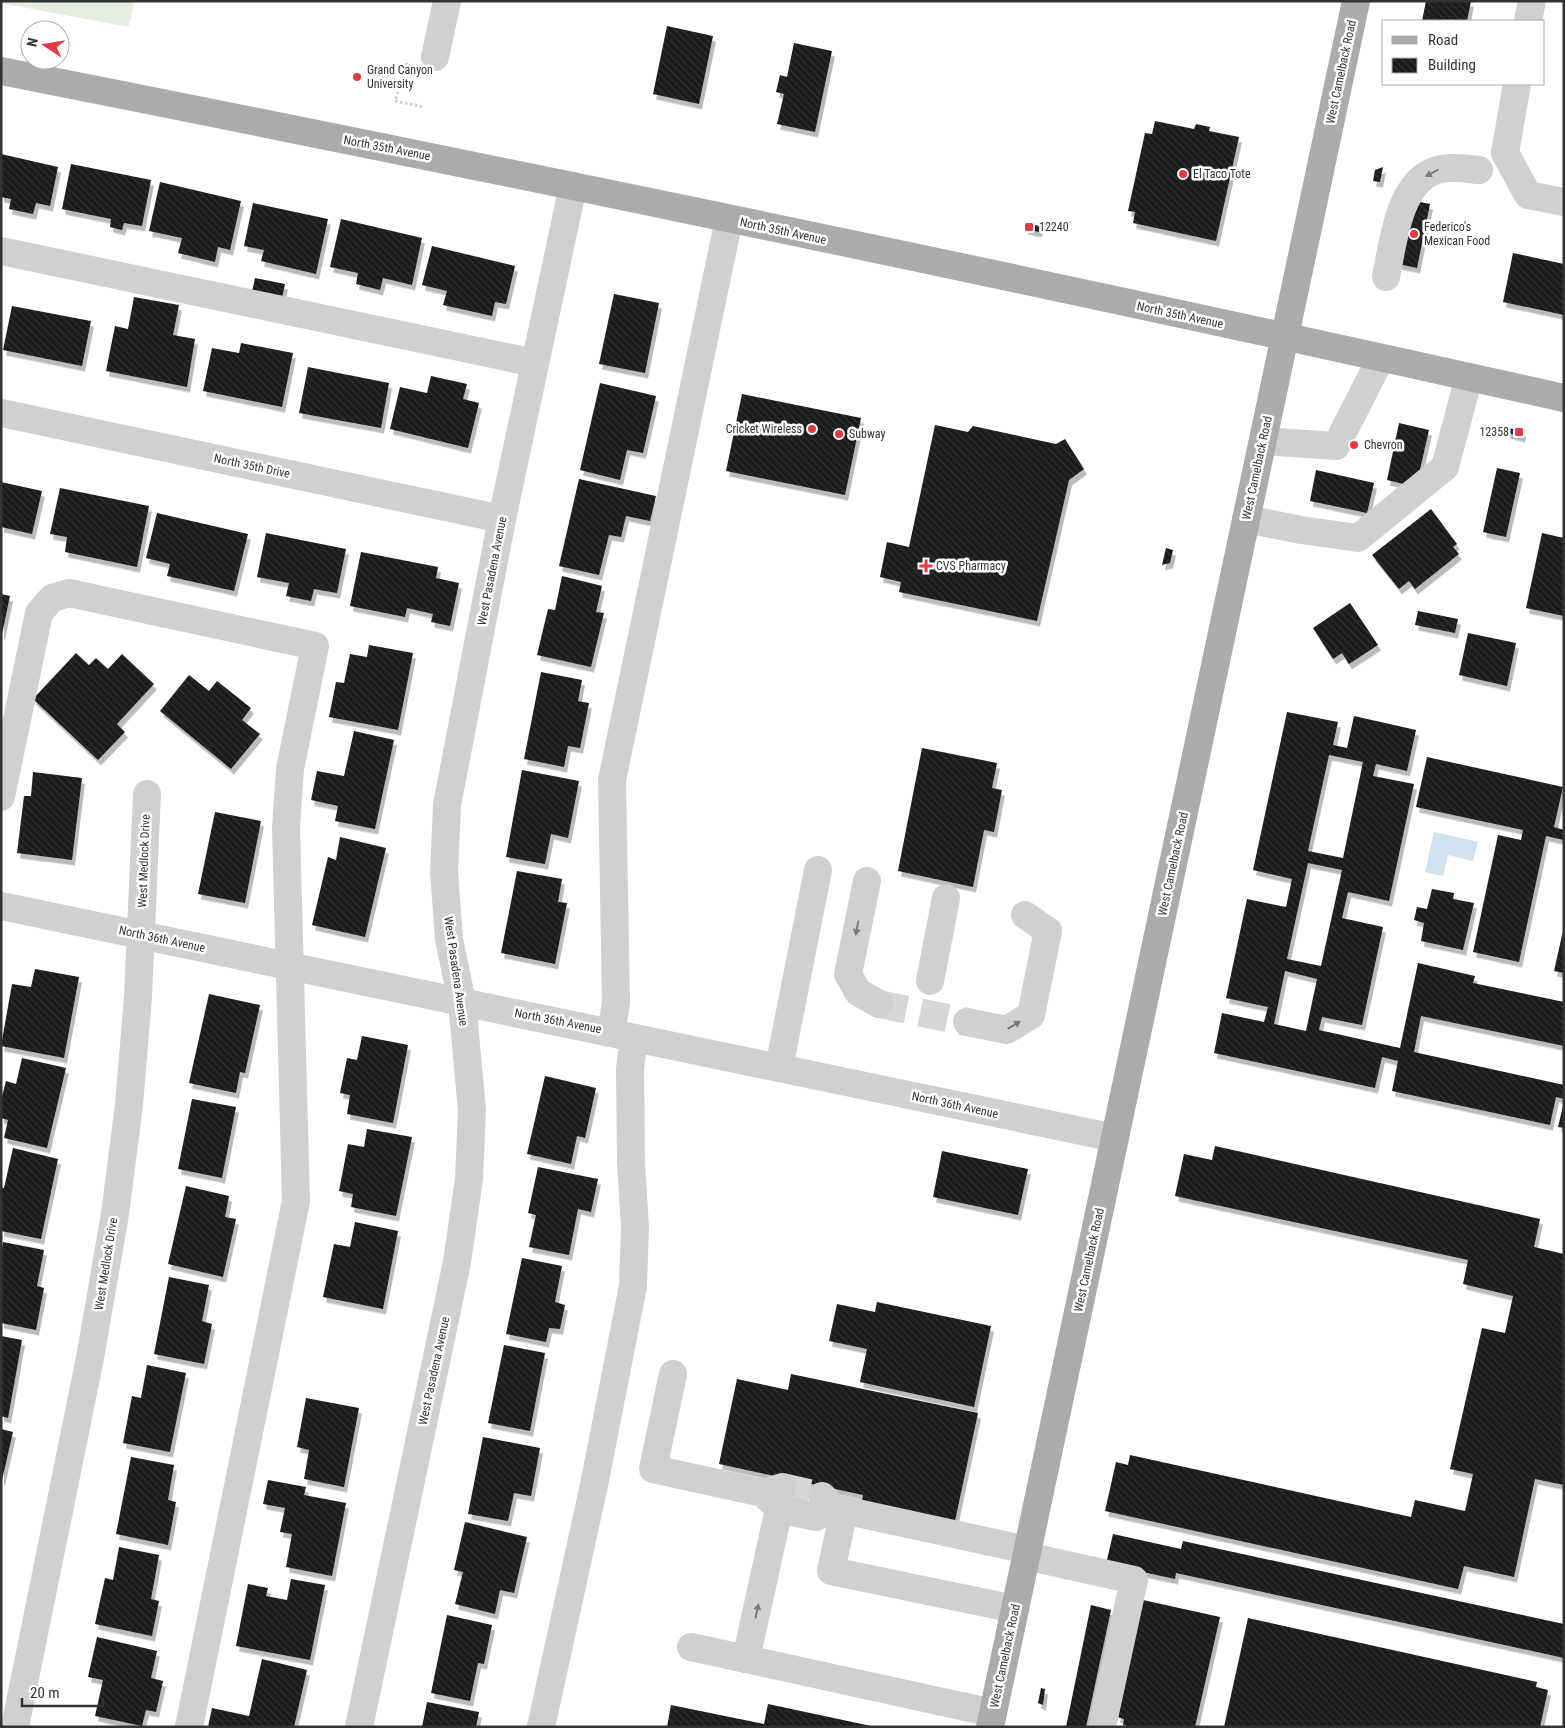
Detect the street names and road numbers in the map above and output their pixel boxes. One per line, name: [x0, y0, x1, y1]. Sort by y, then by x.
street label: West Camelback Road: [1323, 19, 1359, 125]
street label: North 35th Avenue: [342, 133, 432, 163]
street label: North 35th Avenue: [738, 215, 828, 247]
street label: North 35th Avenue: [1135, 299, 1225, 331]
street label: West Camelback Road: [1239, 415, 1275, 521]
street label: North 35th Drive: [213, 451, 292, 481]
street label: West Pasadena Avenue: [475, 515, 509, 627]
street label: West Camelback Road: [1155, 811, 1191, 917]
street label: West Medlock Drive: [135, 814, 153, 908]
street label: West Pasadena Avenue: [441, 915, 471, 1027]
street label: North 36th Avenue: [117, 923, 207, 955]
street label: North 36th Avenue: [513, 1006, 603, 1036]
street label: North 36th Avenue: [910, 1089, 1000, 1121]
street label: West Camelback Road: [1071, 1207, 1107, 1313]
street label: West Medlock Drive: [92, 1216, 120, 1311]
street label: West Pasadena Avenue: [416, 1315, 452, 1426]
street label: West Camelback Road: [987, 1603, 1023, 1709]

